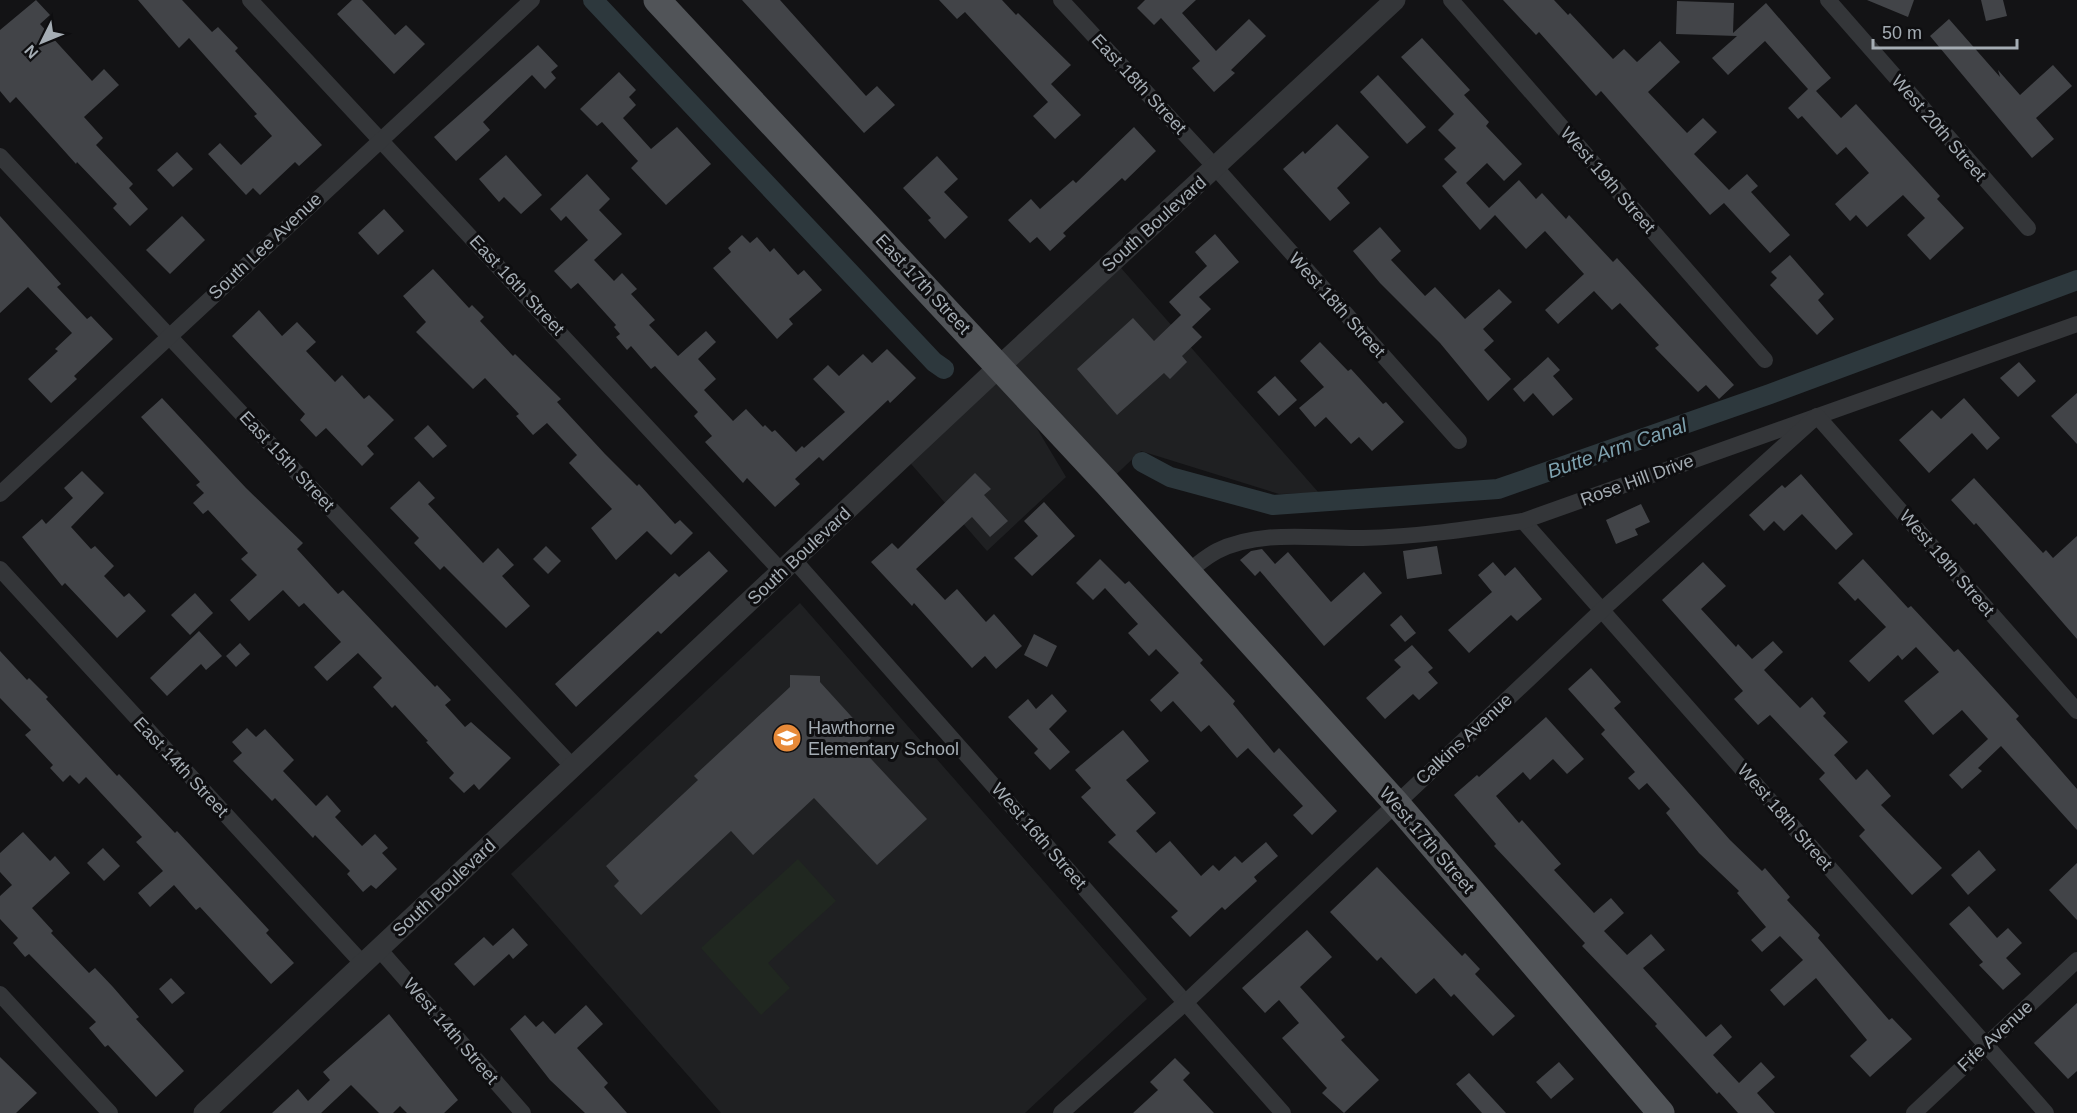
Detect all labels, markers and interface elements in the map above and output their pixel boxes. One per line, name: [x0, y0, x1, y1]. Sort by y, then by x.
north arrow: [12, 12, 72, 72]
scale bar: [1873, 12, 2017, 50]
text: 50 m: [1882, 23, 1922, 43]
street label: East 18th Street: [1088, 30, 1190, 138]
text: N: [21, 42, 42, 62]
street label: West 20th Street: [1888, 71, 1990, 185]
street label: West 19th Street: [1557, 123, 1659, 237]
street label: South Boulevard: [1098, 172, 1210, 276]
street label: South Lee Avenue: [204, 189, 326, 303]
street label: East 17th Street: [872, 230, 974, 338]
street label: East 16th Street: [466, 231, 568, 339]
street label: West 18th Street: [1285, 249, 1389, 361]
street label: East 15th Street: [236, 407, 338, 515]
water label: Butte Arm Canal: [1544, 414, 1690, 482]
street label: Rose Hill Drive: [1578, 450, 1696, 510]
street label: South Boulevard: [744, 503, 854, 609]
street label: West 19th Street: [1896, 506, 1998, 620]
street label: Calkins Avenue: [1412, 689, 1516, 789]
street label: East 14th Street: [130, 713, 232, 821]
place label: Hawthorne Elementary School: [808, 718, 959, 759]
school or university icon: Hawthorne Elementary School: [771, 722, 803, 754]
street label: West 18th Street: [1734, 760, 1836, 874]
street label: West 16th Street: [988, 779, 1090, 893]
street label: West 17th Street: [1376, 783, 1478, 897]
street label: South Boulevard: [389, 835, 499, 941]
street label: West 14th Street: [400, 974, 502, 1088]
street label: Fife Avenue: [1954, 996, 2036, 1076]

